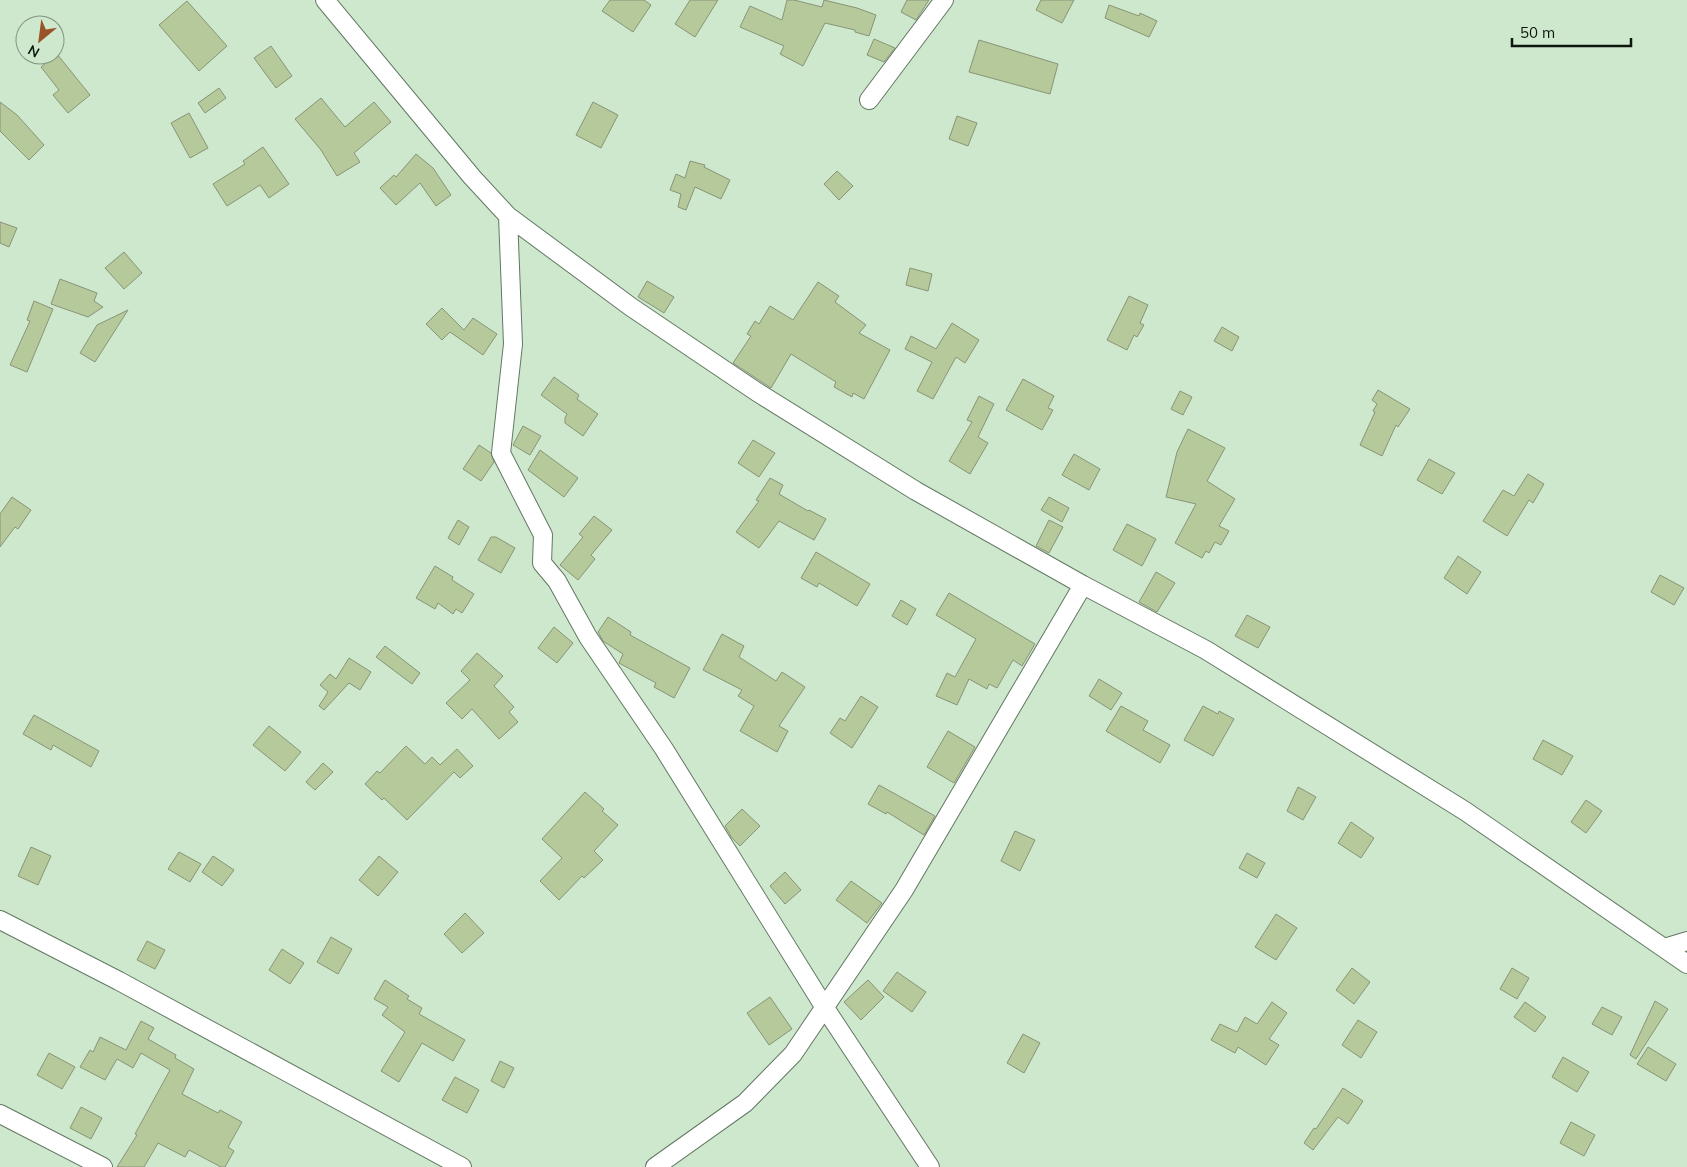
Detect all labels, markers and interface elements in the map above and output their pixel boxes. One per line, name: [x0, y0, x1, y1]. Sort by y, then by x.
north arrow: [15, 15, 65, 65]
scale bar: [1512, 15, 1631, 47]
text: 50 m: [1520, 23, 1555, 42]
text: N: [25, 41, 43, 62]

